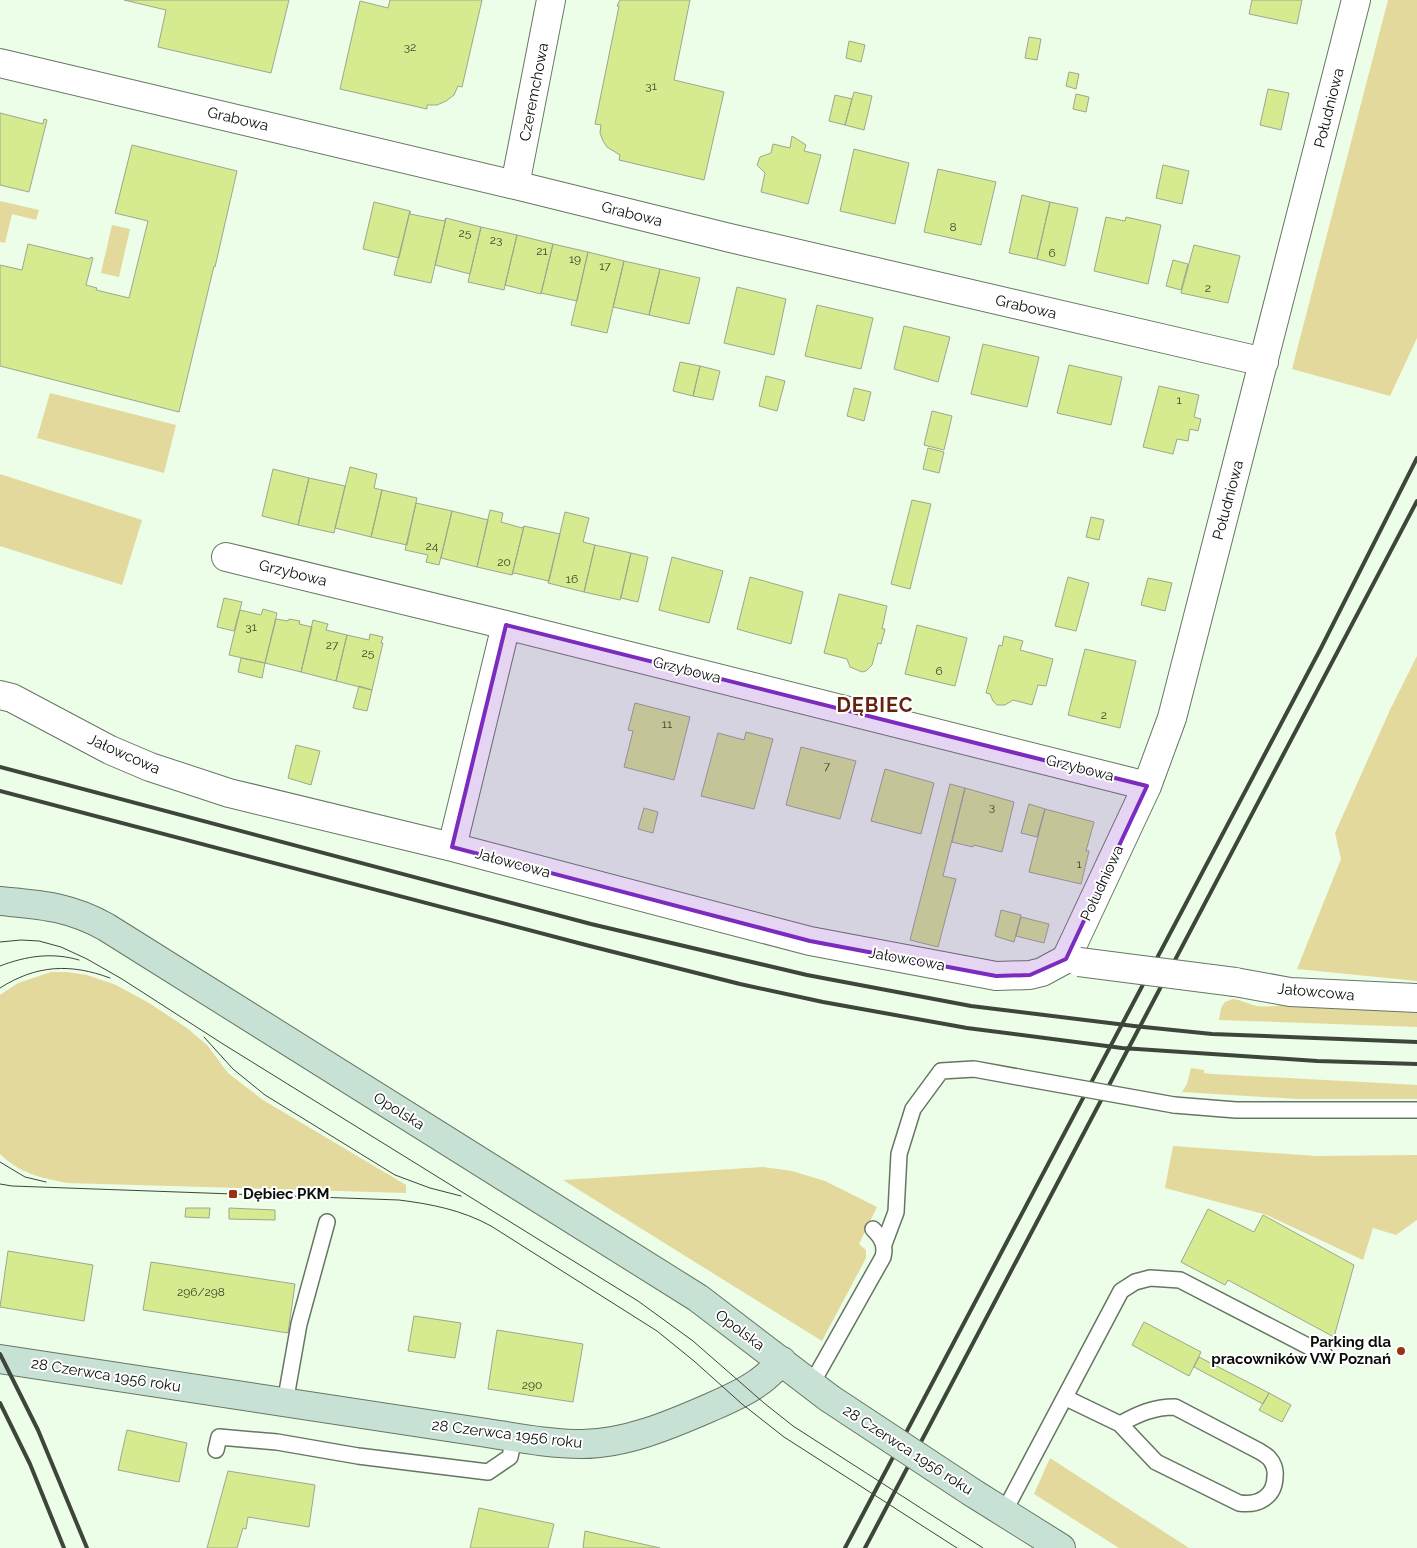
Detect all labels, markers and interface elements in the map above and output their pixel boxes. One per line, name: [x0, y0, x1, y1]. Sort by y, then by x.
house number: 32: [404, 40, 416, 54]
street label: Czeremchowa: [516, 41, 552, 143]
street label: Południowa: [1310, 66, 1348, 150]
house number: 31: [645, 79, 657, 93]
street label: Grabowa: [206, 103, 270, 135]
street label: Grabowa: [600, 198, 664, 230]
house number: 8: [949, 220, 957, 234]
house number: 25: [459, 226, 472, 240]
house number: 23: [490, 233, 502, 247]
house number: 21: [536, 244, 548, 258]
house number: 6: [1048, 246, 1056, 260]
house number: 19: [569, 252, 581, 266]
house number: 17: [599, 259, 611, 273]
house number: 2: [1205, 281, 1211, 295]
street label: Grabowa: [994, 291, 1058, 323]
house number: 1: [1176, 393, 1182, 407]
street label: Południowa: [1209, 458, 1247, 542]
house number: 24: [426, 539, 439, 553]
house number: 20: [497, 555, 511, 569]
street label: Grzybowa: [257, 556, 329, 590]
house number: 16: [566, 572, 578, 586]
house number: 31: [245, 620, 257, 634]
house number: 27: [326, 638, 339, 652]
house number: 25: [362, 646, 375, 660]
street label: Grzybowa: [651, 653, 723, 687]
house number: 6: [935, 664, 943, 678]
district label: DĘBIEC: [836, 693, 914, 717]
house number: 2: [1101, 708, 1107, 722]
house number: 11: [662, 717, 672, 731]
street label: Jałowcowa: [85, 730, 163, 778]
street label: Grzybowa: [1044, 751, 1116, 785]
house number: 7: [824, 759, 831, 773]
house number: 3: [989, 800, 995, 814]
street label: Południowa: [1077, 842, 1127, 924]
street label: Jałowcowa: [473, 844, 553, 882]
house number: 1: [1076, 857, 1082, 871]
street label: Jałowcowa: [867, 943, 947, 975]
street label: Jałowcowa: [1277, 980, 1355, 1004]
street label: Opolska: [370, 1088, 428, 1134]
place label: Dębiec PKM: [243, 1185, 329, 1203]
marker: Dębiec PKM: [227, 1188, 239, 1200]
house number: 296/298: [177, 1285, 225, 1299]
street label: Opolska: [712, 1306, 768, 1354]
place label: Parking dla pracowników VW Poznań: [1211, 1333, 1391, 1368]
marker: Parking dla pracowników VW Poznań: [1395, 1345, 1407, 1357]
street label: 28 Czerwca 1956 roku: [30, 1354, 182, 1396]
house number: 290: [522, 1378, 542, 1392]
street label: 28 Czerwca 1956 roku: [840, 1401, 976, 1499]
street label: 28 Czerwca 1956 roku: [431, 1416, 583, 1452]

